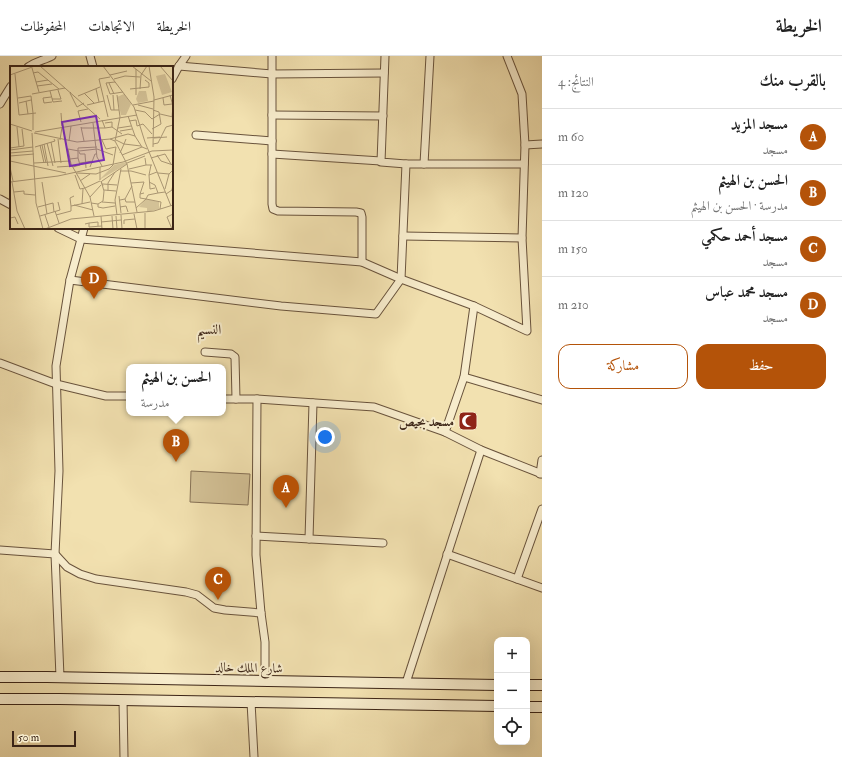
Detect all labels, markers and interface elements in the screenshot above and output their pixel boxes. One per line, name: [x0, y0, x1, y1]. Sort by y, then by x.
text: الخريطة: [776, 14, 822, 38]
text: المحفوظات: [20, 18, 66, 35]
text: الاتجاهات: [88, 18, 135, 35]
text: الخريطة: [157, 18, 191, 35]
inset map: [10, 66, 173, 229]
text: بالقرب منك: [760, 70, 826, 91]
text: النتائج: 4: [558, 74, 594, 90]
text: مسجد المزيد: [731, 115, 788, 134]
text: 60 m: [558, 129, 584, 145]
text: A: [809, 129, 817, 145]
text: مسجد: [762, 142, 788, 158]
text: الحسن بن الهيثم: [718, 171, 788, 190]
text: 120 m: [558, 185, 589, 201]
text: B: [809, 185, 817, 201]
text: مدرسة · الحسن بن الهيثم: [690, 198, 788, 214]
text: مسجد أحمد حكمي: [701, 227, 788, 246]
text: 150 m: [558, 241, 588, 257]
text: C: [808, 241, 818, 257]
text: مسجد: [762, 254, 788, 270]
pin: D: [81, 266, 107, 299]
text: مسجد محمد عباس: [705, 283, 788, 302]
text: 210 m: [558, 297, 589, 313]
text: D: [808, 297, 818, 313]
text: مسجد: [762, 310, 788, 326]
district label: النسيم: [197, 321, 221, 343]
button: مشاركة: [558, 344, 688, 389]
button: حفظ: [696, 344, 826, 389]
popup: [126, 364, 226, 416]
text: الحسن بن الهيثم: [141, 368, 211, 387]
text: مدرسة: [141, 395, 170, 411]
mosque icon: مسجد بحيص: [457, 410, 479, 432]
place label: مسجد بحيص: [399, 414, 454, 430]
your location: [315, 427, 335, 447]
pin: B: [163, 429, 189, 462]
pin: A: [273, 475, 299, 508]
pin: C: [205, 567, 231, 600]
map controls: [494, 637, 530, 745]
button: +: [494, 637, 530, 673]
street label: شارع الملك خالد: [215, 659, 283, 680]
button: −: [494, 673, 530, 709]
button: locate: [494, 709, 530, 745]
scale bar: [12, 729, 76, 748]
text: 50 m: [18, 731, 39, 744]

